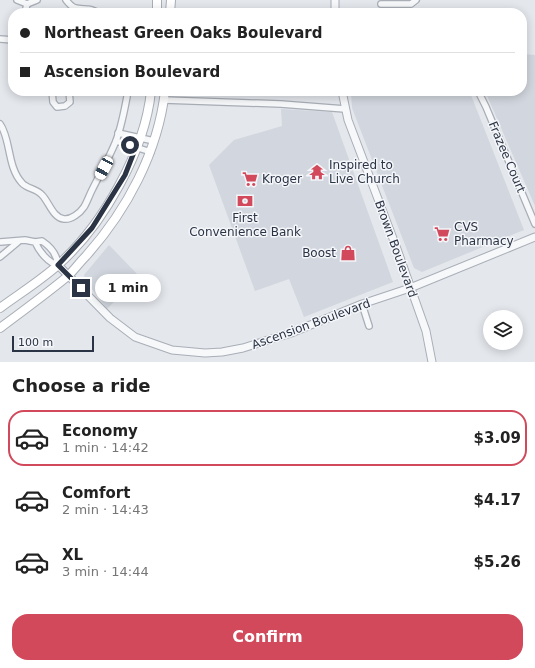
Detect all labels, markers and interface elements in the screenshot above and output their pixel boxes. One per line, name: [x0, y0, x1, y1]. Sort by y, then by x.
text: Northeast Green Oaks Boulevard: [44, 24, 322, 42]
text: Ascension Boulevard: [44, 63, 220, 81]
street label: Frazee Court: [486, 119, 528, 195]
route start: [121, 136, 139, 154]
car: [93, 155, 115, 181]
place label: Inspired to Live Church: [329, 158, 400, 186]
temple icon: Inspired to Live Church: [308, 163, 326, 181]
supermarket icon: Kroger: [241, 170, 259, 188]
place label: Kroger: [262, 172, 302, 186]
bank icon: First Convenience Bank: [236, 192, 254, 210]
street label: Brown Boulevard: [372, 199, 420, 299]
place label: First Convenience Bank: [189, 211, 301, 239]
place label: CVS Pharmacy: [454, 220, 514, 248]
supermarket icon: CVS Pharmacy: [433, 225, 451, 243]
shop icon: Boost: [339, 244, 357, 262]
place label: Boost: [302, 246, 336, 260]
callout: 1 min: [95, 274, 161, 302]
route end: [72, 279, 90, 297]
text: 1 min: [108, 280, 148, 295]
street label: Ascension Boulevard: [250, 296, 372, 352]
map controls: [483, 310, 523, 350]
button: layers: [483, 310, 523, 350]
scale bar: [12, 334, 94, 353]
text: 100 m: [18, 336, 53, 349]
text: Choose a ride: [12, 375, 151, 396]
icon: car: [14, 420, 50, 456]
text: Economy: [62, 422, 138, 440]
text: $3.09: [474, 429, 521, 447]
text: 1 min · 14:42: [62, 440, 149, 455]
icon: car: [14, 482, 50, 518]
text: Comfort: [62, 484, 130, 502]
text: $4.17: [474, 491, 521, 509]
text: 2 min · 14:43: [62, 502, 149, 517]
icon: car: [14, 544, 50, 580]
text: XL: [62, 546, 83, 564]
text: $5.26: [474, 553, 521, 571]
text: 3 min · 14:44: [62, 564, 149, 579]
button: Confirm: [12, 614, 523, 660]

